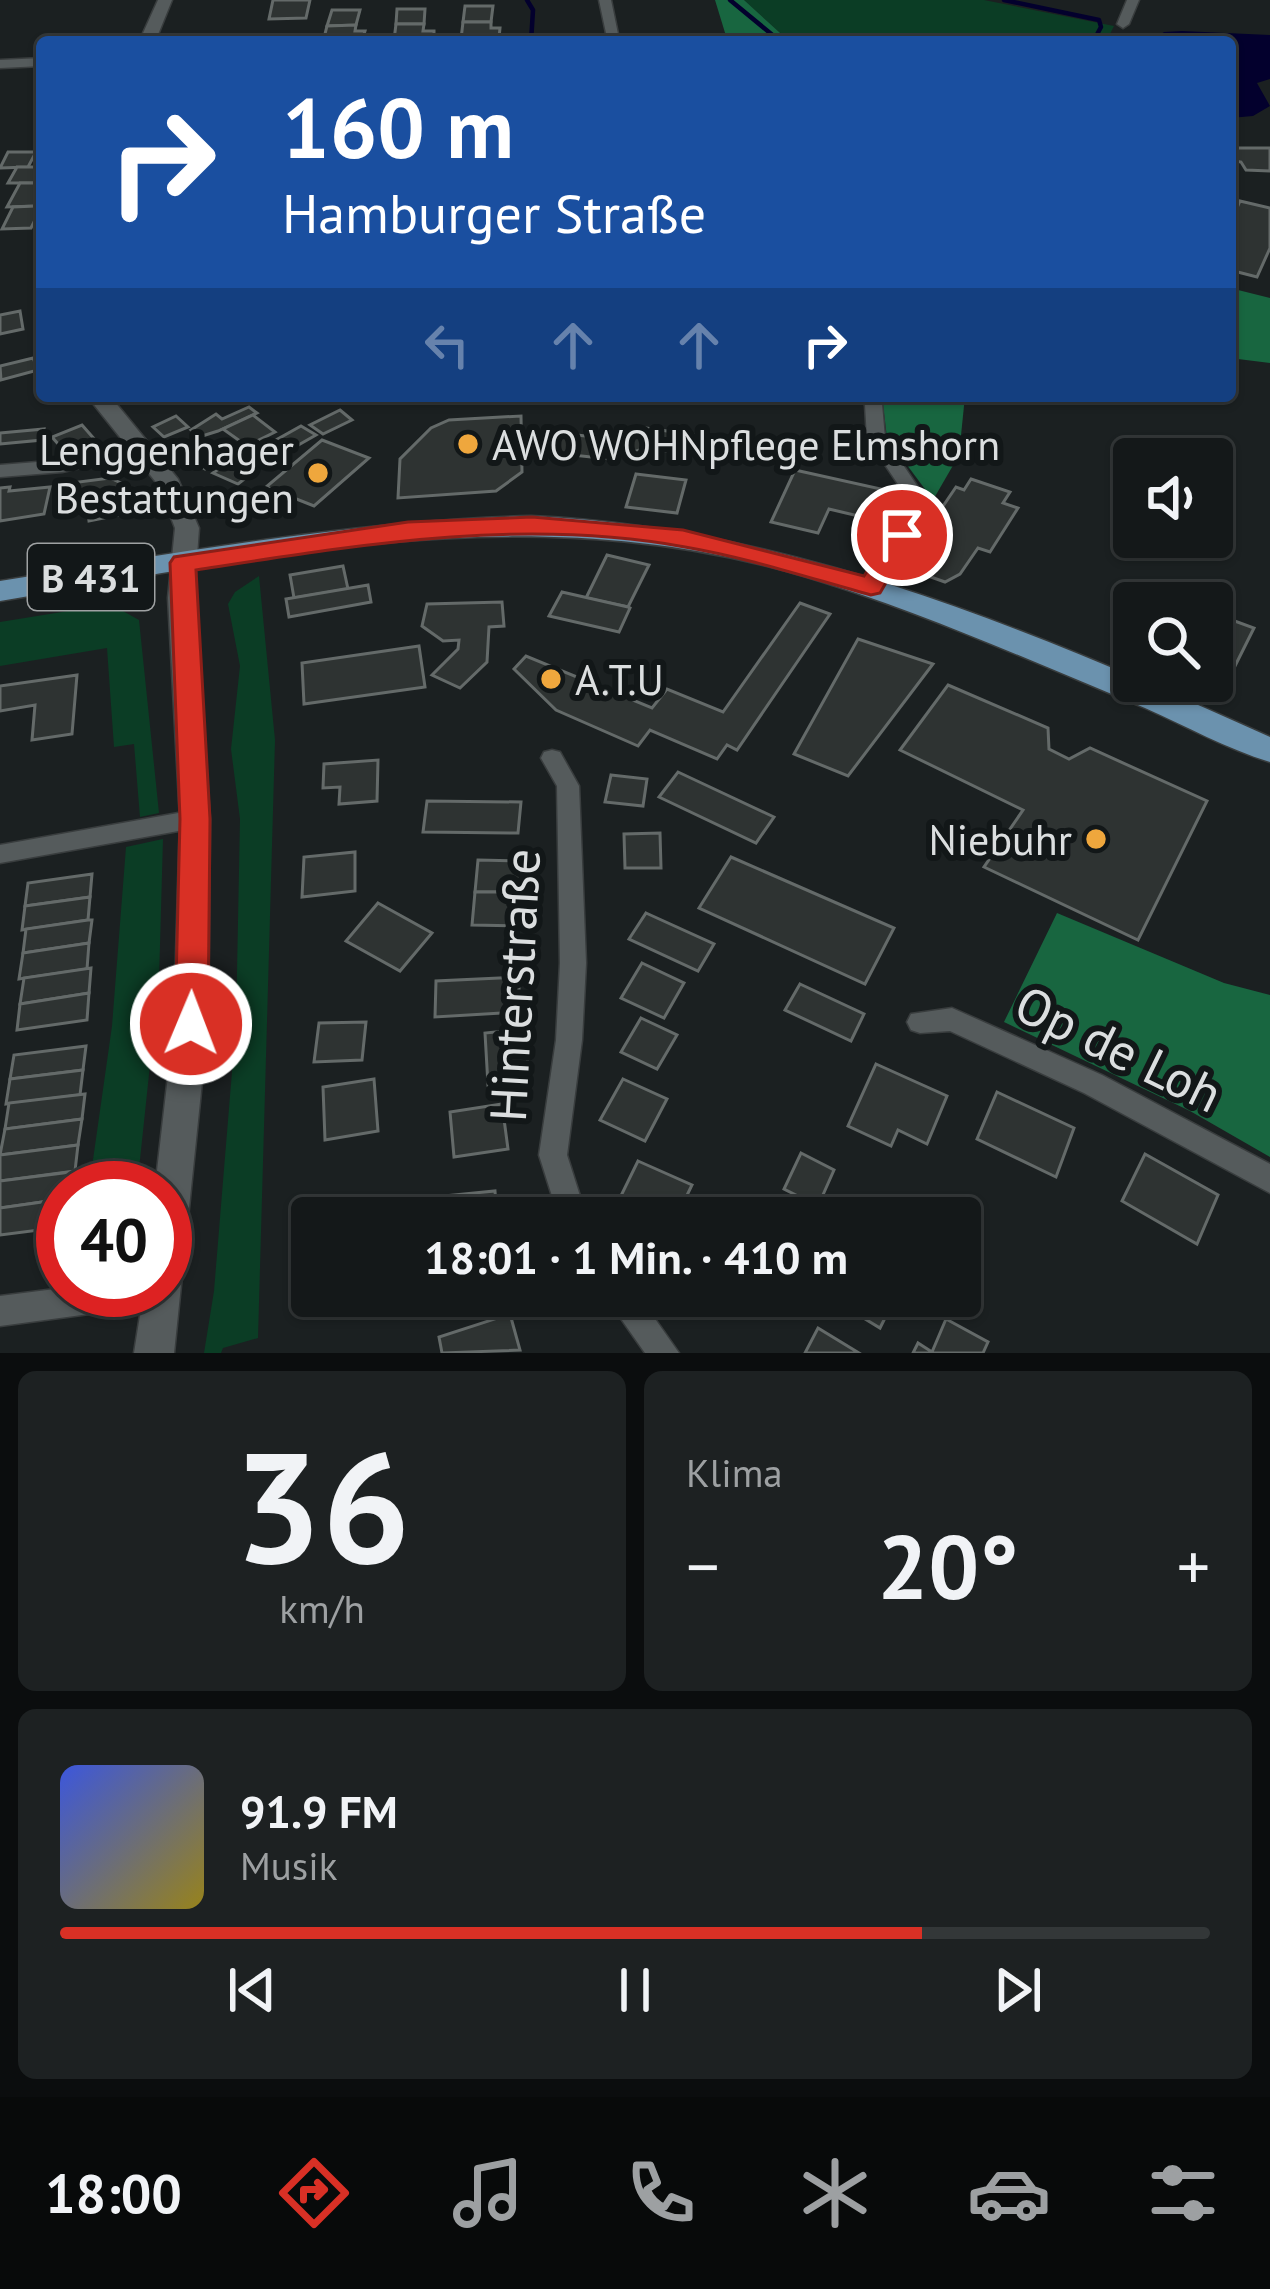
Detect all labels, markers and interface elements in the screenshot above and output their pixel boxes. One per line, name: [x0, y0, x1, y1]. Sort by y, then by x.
text: 160 m: [282, 72, 514, 181]
icon: right: [84, 84, 240, 240]
text: Hamburger Straße: [282, 178, 706, 248]
icon: left: [414, 312, 480, 378]
icon: ahead: [540, 312, 606, 378]
icon: ahead: [666, 312, 732, 378]
icon: right: [792, 312, 858, 378]
place label: AWO WOHNpflege Elmshorn: [492, 417, 1000, 472]
place label: Lenggenhager Bestattungen: [39, 422, 294, 525]
marker: AWO WOHNpflege Elmshorn: [455, 431, 481, 457]
map controls: [1113, 438, 1233, 702]
button: sound: [1113, 438, 1233, 558]
marker: Lenggenhager Bestattungen: [305, 460, 331, 486]
pin: [851, 484, 953, 586]
icon: arrive: [869, 502, 935, 568]
road number: B 431: [28, 544, 154, 610]
button: search: [1113, 582, 1233, 702]
place label: A.T.U: [575, 652, 664, 707]
marker: A.T.U: [538, 666, 564, 692]
place label: Niebuhr: [929, 812, 1072, 867]
marker: Niebuhr: [1083, 826, 1109, 852]
street label: Hinterstraße: [474, 847, 554, 1123]
position arrow: [128, 961, 254, 1087]
street label: Op de Loh: [1005, 970, 1233, 1126]
speed limit sign: 40: [36, 1161, 192, 1317]
text: 18:01 · 1 Min. · 410 m: [424, 1228, 848, 1286]
text: 36: [234, 1404, 410, 1606]
text: Klima: [686, 1447, 783, 1498]
text: 20°: [877, 1507, 1019, 1624]
text: −: [686, 1523, 719, 1608]
text: +: [1177, 1523, 1210, 1608]
text: km/h: [279, 1583, 365, 1634]
text: 91.9 FM: [240, 1782, 398, 1840]
text: Musik: [240, 1840, 337, 1891]
icon: previous: [219, 1957, 285, 2023]
icon: pause: [602, 1957, 668, 2023]
icon: next: [985, 1957, 1051, 2023]
icon: directions: [272, 2151, 356, 2235]
icon: music: [446, 2151, 530, 2235]
icon: phone: [619, 2151, 703, 2235]
icon: climate: [793, 2151, 877, 2235]
icon: car: [967, 2151, 1051, 2235]
icon: filters: [1141, 2151, 1225, 2235]
text: 18:00: [45, 2158, 182, 2228]

